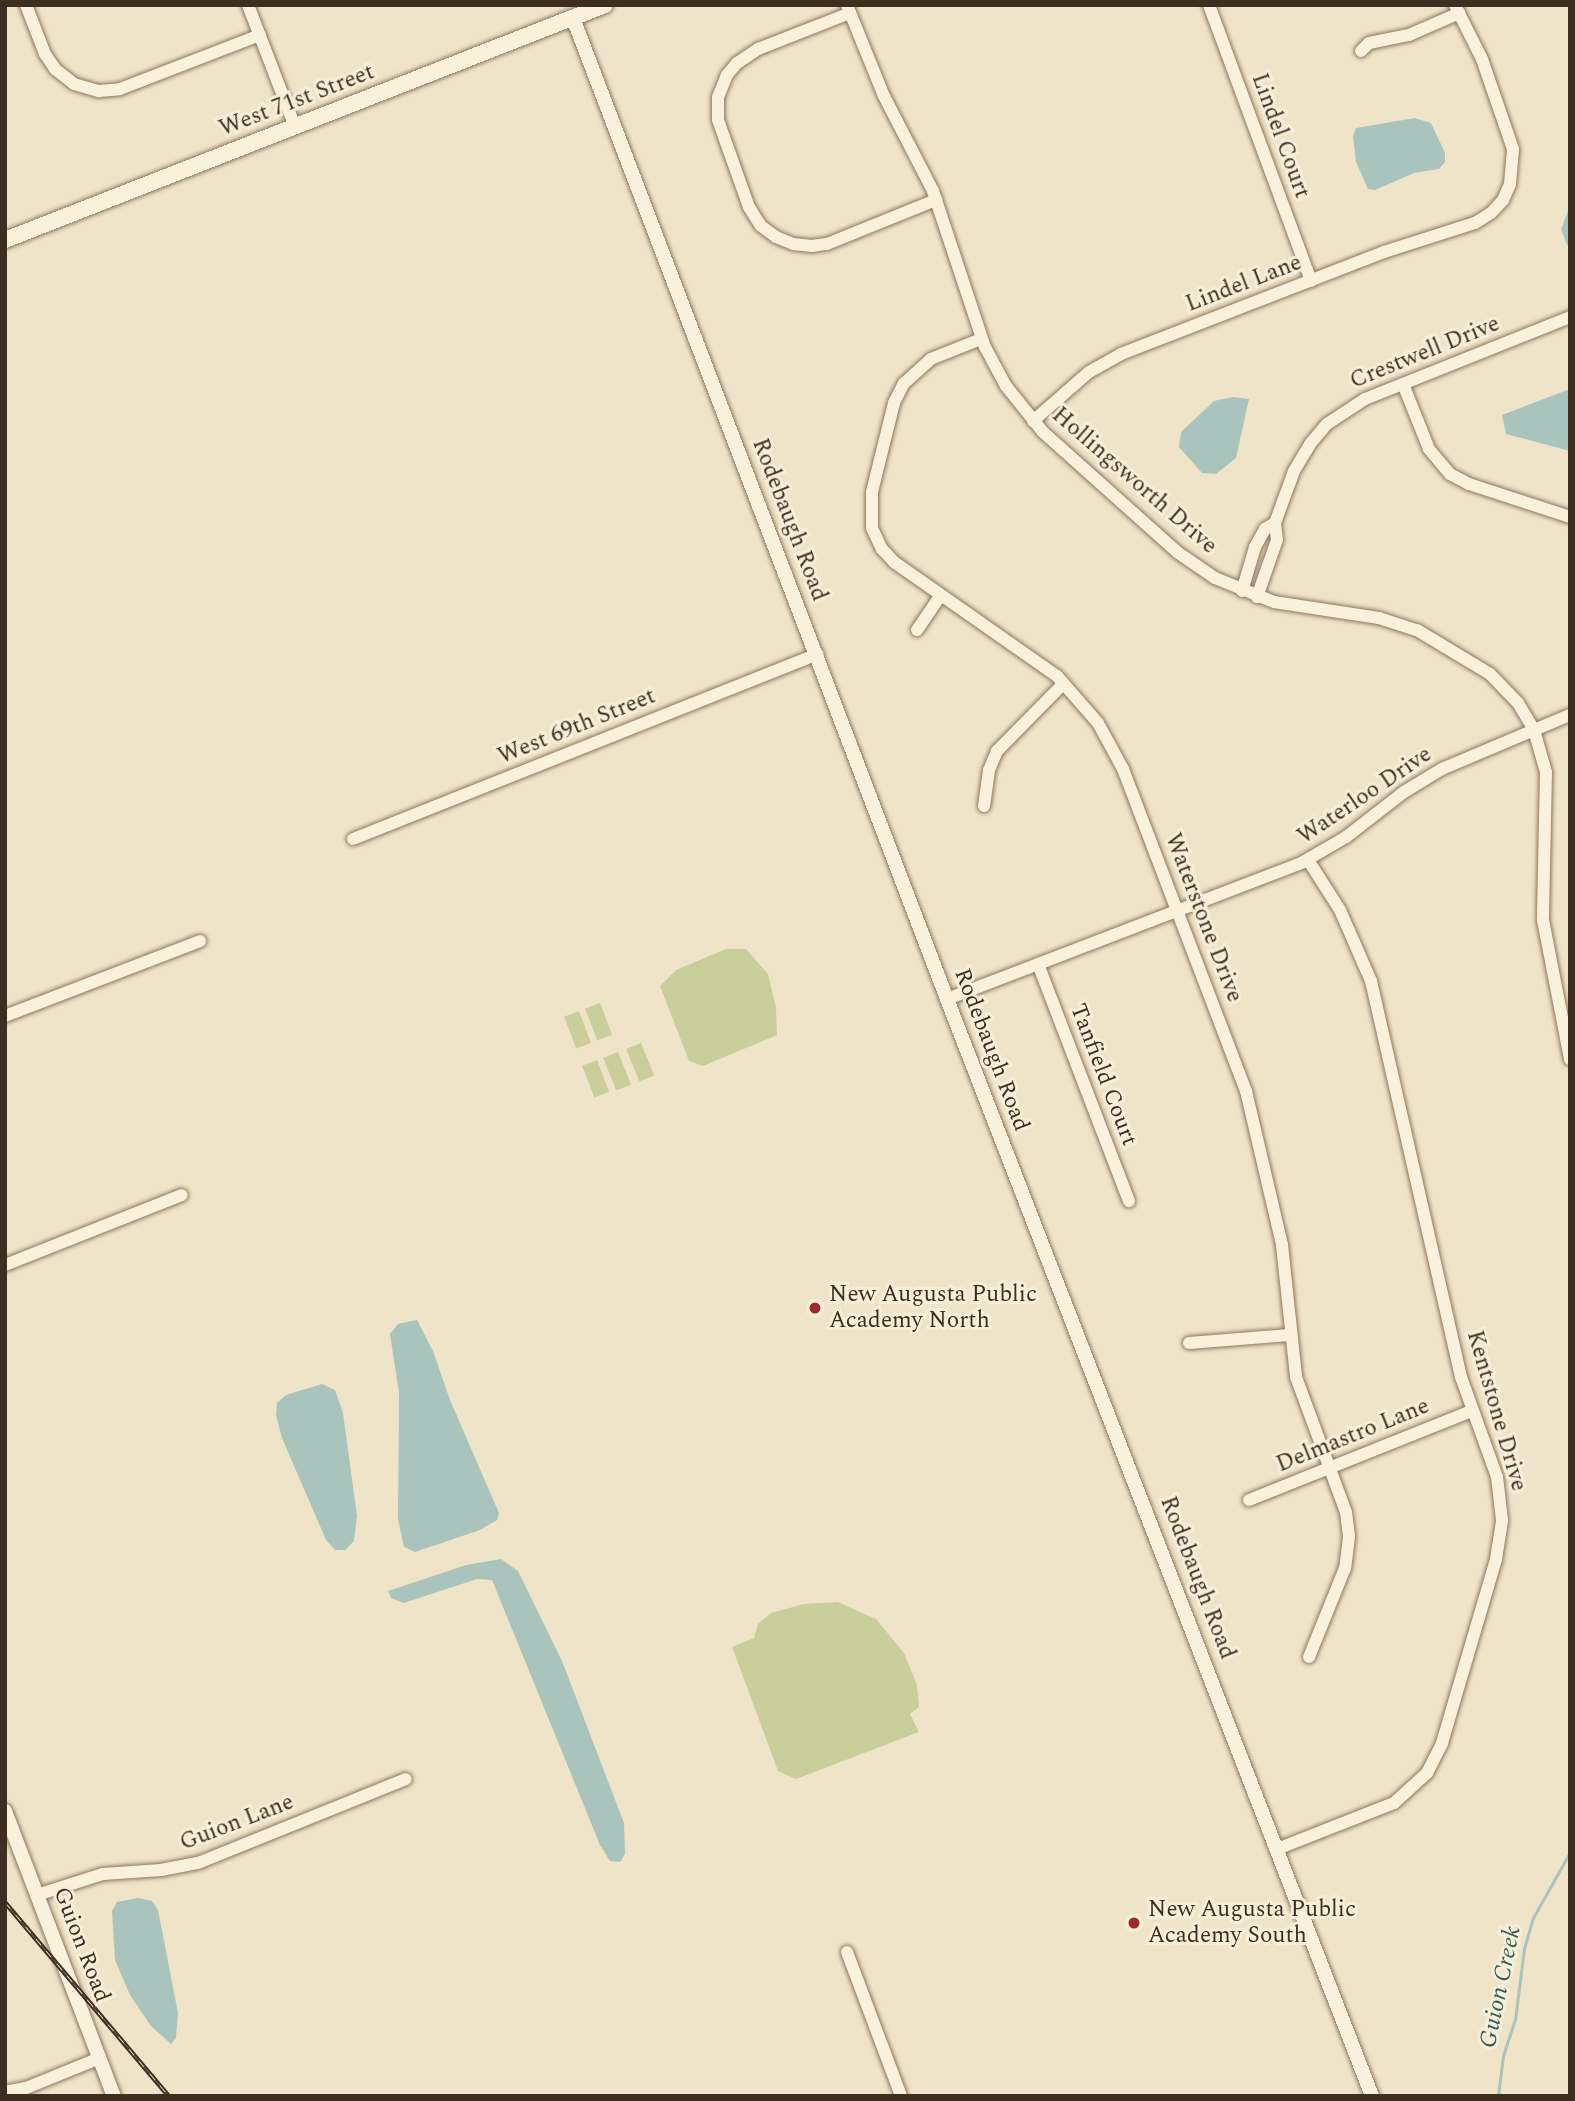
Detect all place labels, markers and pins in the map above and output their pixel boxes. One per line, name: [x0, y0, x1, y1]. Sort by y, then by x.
place label: New Augusta Public Academy North: [829, 1281, 1037, 1335]
marker: New Augusta Public Academy North: [807, 1300, 823, 1316]
place label: New Augusta Public Academy South: [1148, 1896, 1356, 1950]
marker: New Augusta Public Academy South: [1126, 1915, 1142, 1931]

